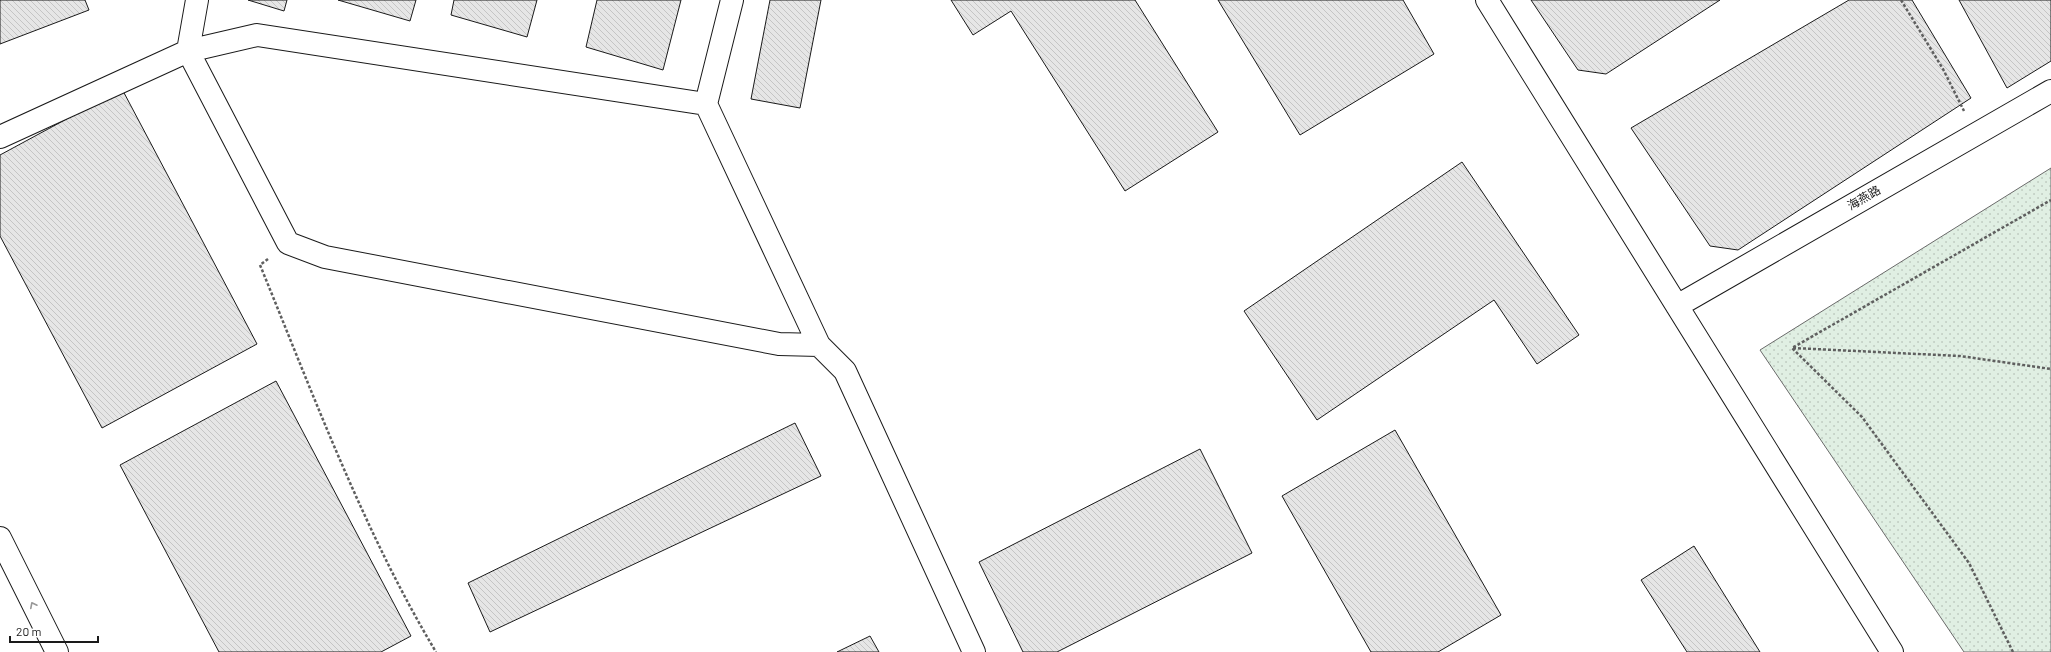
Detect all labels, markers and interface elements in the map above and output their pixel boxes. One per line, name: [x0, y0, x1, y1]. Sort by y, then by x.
street label: 海燕路: [1844, 182, 1883, 212]
one-way arrow: [31, 601, 38, 609]
scale bar: [10, 618, 98, 644]
text: 20 m: [16, 624, 42, 638]

